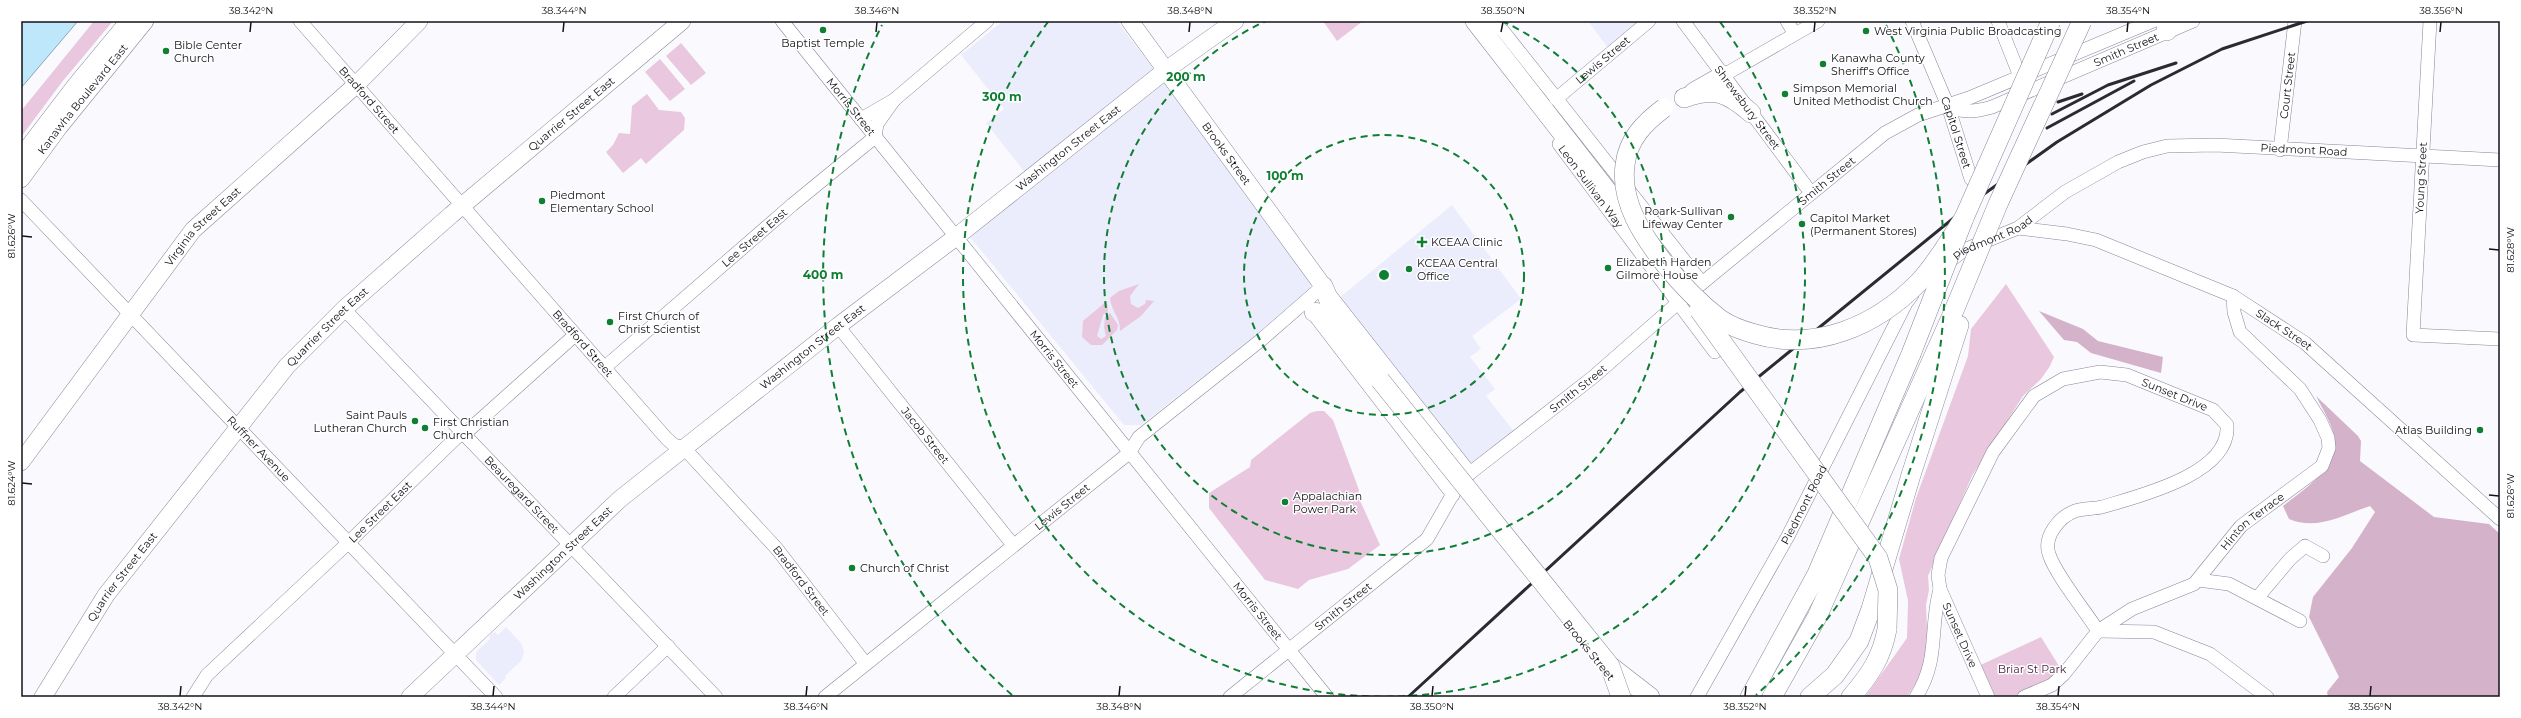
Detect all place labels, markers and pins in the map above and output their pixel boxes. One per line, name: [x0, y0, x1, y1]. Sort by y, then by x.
place label: West Virginia Public Broadcasting: [1874, 24, 2062, 38]
marker: Baptist Temple: [818, 25, 828, 35]
marker: West Virginia Public Broadcasting: [1861, 26, 1871, 36]
place label: Baptist Temple: [781, 36, 865, 50]
place label: Bible Center Church: [174, 38, 242, 65]
marker: Bible Center Church: [161, 46, 171, 56]
place label: Kanawha County Sheriff's Office: [1831, 51, 1925, 78]
marker: Kanawha County Sheriff's Office: [1818, 59, 1828, 69]
place label: Simpson Memorial United Methodist Church: [1793, 81, 1933, 108]
marker: Simpson Memorial United Methodist Church: [1780, 89, 1790, 99]
place label: Piedmont Elementary School: [550, 188, 654, 215]
marker: Piedmont Elementary School: [537, 196, 547, 206]
place label: Roark-Sullivan Lifeway Center: [1642, 204, 1723, 231]
place label: Capitol Market (Permanent Stores): [1810, 211, 1917, 238]
marker: Roark-Sullivan Lifeway Center: [1726, 212, 1736, 222]
marker: Capitol Market (Permanent Stores): [1797, 219, 1807, 229]
place label: KCEAA Clinic: [1431, 235, 1503, 249]
marker: KCEAA Clinic: [1416, 236, 1428, 248]
place label: Elizabeth Harden Gilmore House: [1616, 255, 1712, 282]
place label: KCEAA Central Office: [1417, 256, 1498, 283]
marker: Elizabeth Harden Gilmore House: [1603, 263, 1613, 273]
marker: KCEAA Central Office: [1404, 264, 1414, 274]
centre of rings: [1377, 268, 1391, 282]
place label: First Church of Christ Scientist: [618, 309, 701, 336]
marker: First Church of Christ Scientist: [605, 317, 615, 327]
place label: Saint Pauls Lutheran Church: [313, 408, 408, 435]
place label: First Christian Church: [433, 415, 509, 442]
marker: Saint Pauls Lutheran Church: [410, 416, 420, 426]
marker: First Christian Church: [420, 423, 430, 433]
place label: Atlas Building: [2395, 423, 2472, 437]
marker: Atlas Building: [2475, 425, 2485, 435]
place label: Appalachian Power Park: [1293, 489, 1362, 516]
marker: Appalachian Power Park: [1280, 497, 1290, 507]
place label: Church of Christ: [860, 561, 950, 575]
marker: Church of Christ: [847, 563, 857, 573]

